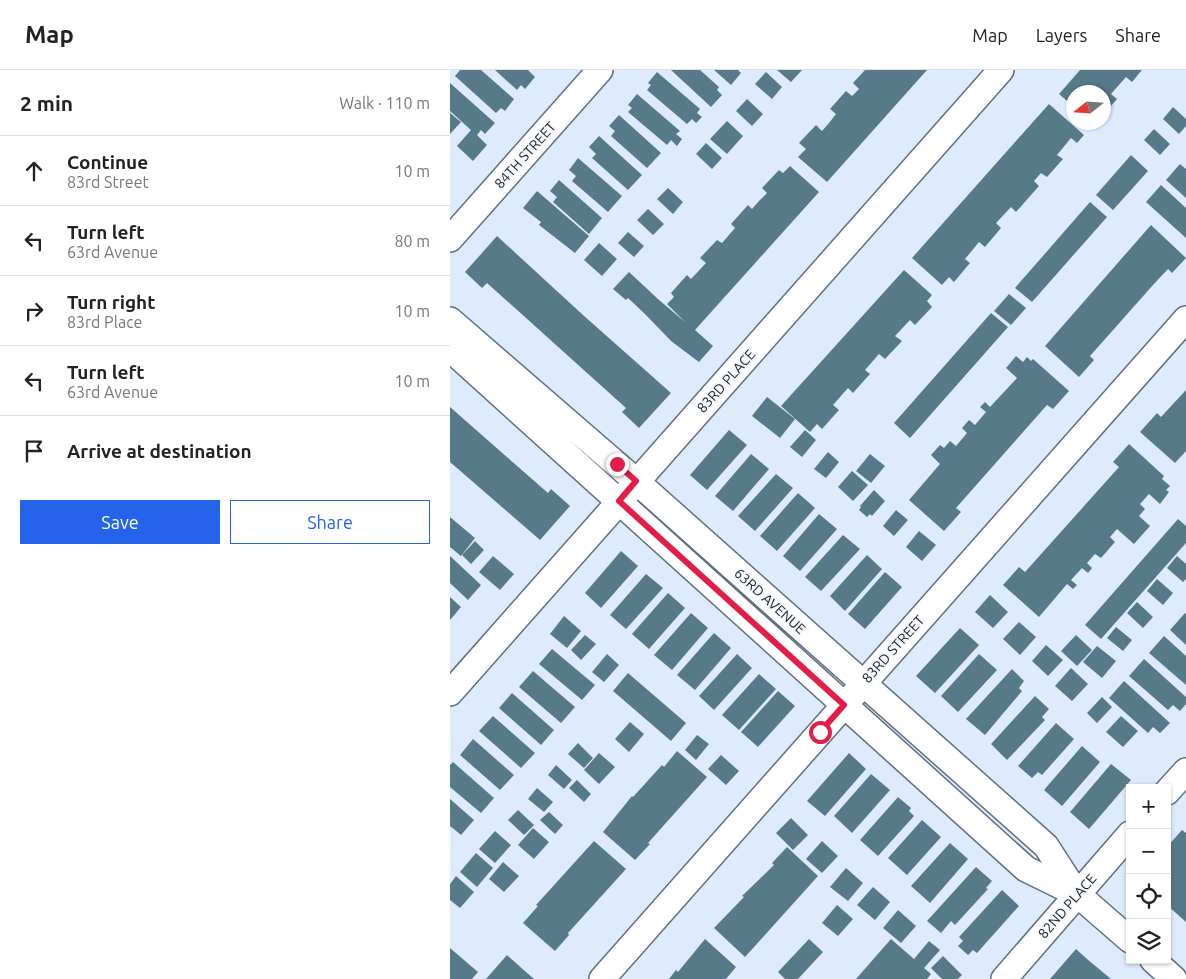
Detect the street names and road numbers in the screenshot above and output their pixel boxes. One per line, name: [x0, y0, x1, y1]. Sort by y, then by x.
street label: 84TH STREET: [491, 118, 559, 192]
street label: 83RD PLACE: [694, 346, 758, 416]
street label: 63RD AVENUE: [731, 565, 809, 637]
street label: 83RD STREET: [859, 612, 928, 686]
street label: 82ND PLACE: [1035, 870, 1099, 942]

